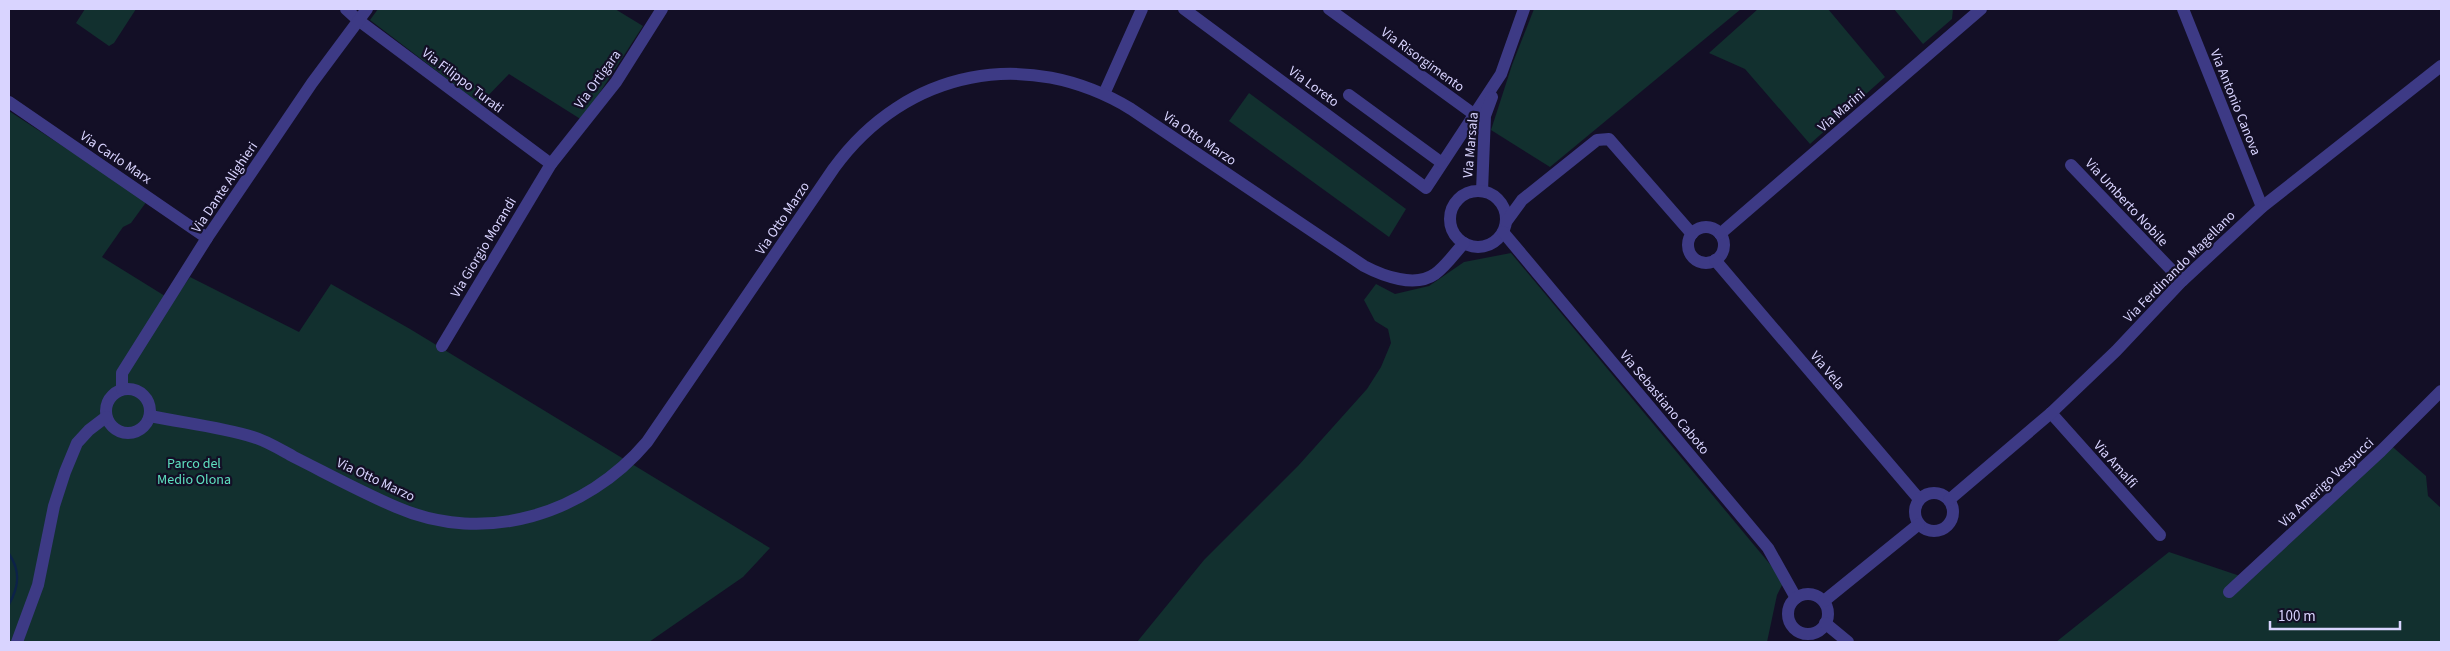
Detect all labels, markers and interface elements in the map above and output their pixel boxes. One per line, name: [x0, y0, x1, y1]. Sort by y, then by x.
street label: Via Risorgimento: [1377, 23, 1468, 97]
street label: Via Filippo Turati: [417, 43, 507, 118]
street label: Via Ortigara: [570, 46, 626, 113]
street label: Via Antonio Canova: [2205, 46, 2266, 158]
street label: Via Loreto: [1284, 62, 1343, 112]
street label: Via Marini: [1814, 84, 1870, 137]
street label: Via Otto Marzo: [1159, 107, 1240, 171]
street label: Via Marsala: [1458, 111, 1484, 179]
street label: Via Carlo Marx: [76, 126, 156, 190]
street label: Via Dante Alighieri: [187, 138, 263, 237]
street label: Via Umberto Nobile: [2080, 154, 2172, 251]
street label: Via Otto Marzo: [751, 178, 815, 259]
street label: Via Giorgio Morandi: [446, 193, 522, 302]
street label: Via Ferdinando Magellano: [2119, 206, 2240, 327]
street label: Via Sebastiano Caboto: [1615, 346, 1714, 459]
street label: Via Vela: [1805, 347, 1849, 394]
street label: Via Amerigo Vespucci: [2275, 433, 2379, 532]
street label: Via Amalfi: [2088, 436, 2142, 493]
street label: Via Otto Marzo: [333, 453, 418, 507]
park label: Parco del Medio Olona: [157, 454, 231, 490]
scale bar: [2270, 598, 2400, 630]
text: 100 m: [2278, 606, 2316, 627]

